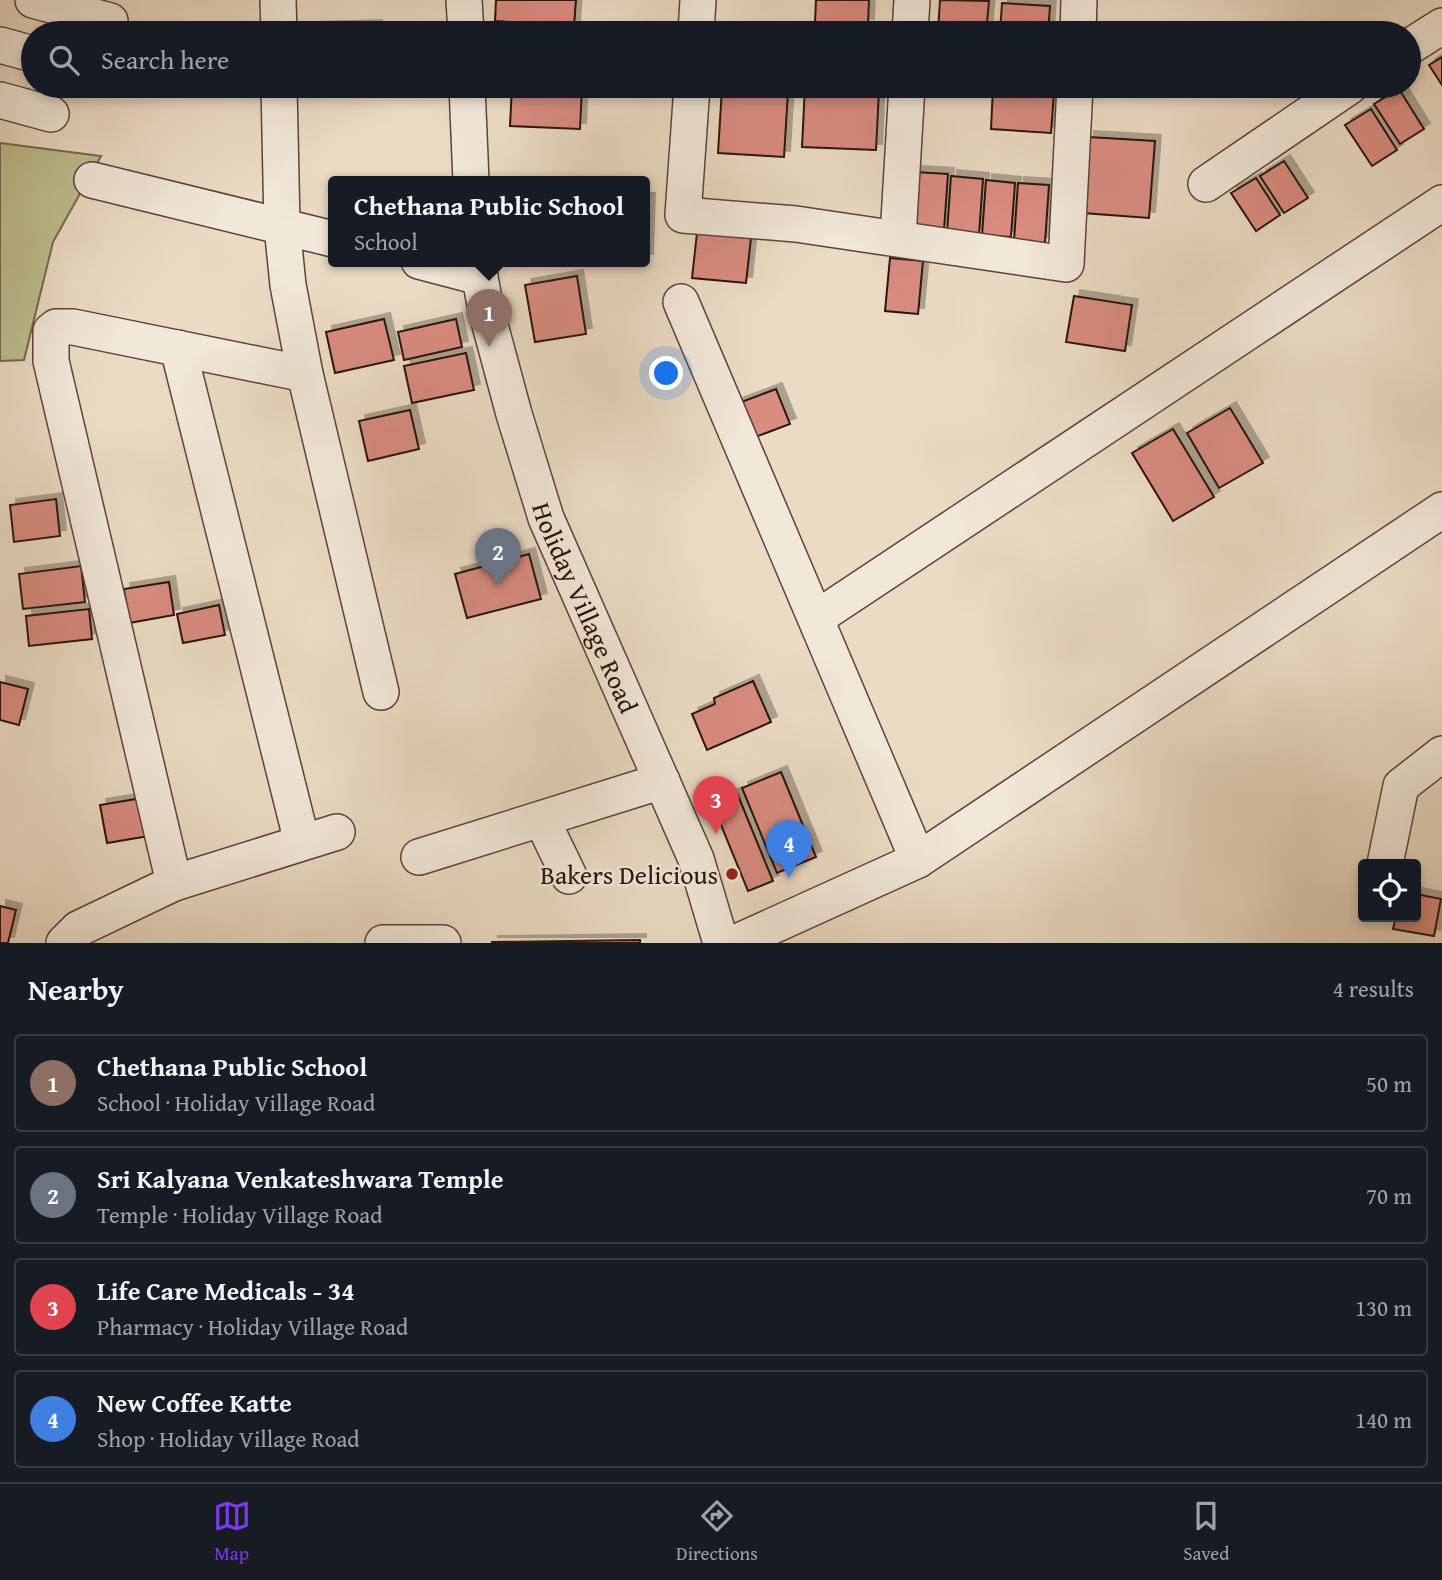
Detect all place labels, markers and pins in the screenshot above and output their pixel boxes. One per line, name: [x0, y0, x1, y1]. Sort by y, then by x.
pin: 1: [466, 289, 512, 347]
pin: 2: [475, 528, 521, 586]
pin: 3: [693, 776, 739, 834]
pin: 4: [766, 820, 812, 878]
place label: Bakers Delicious: [540, 855, 718, 894]
marker: Bakers Delicious: [724, 866, 740, 882]

